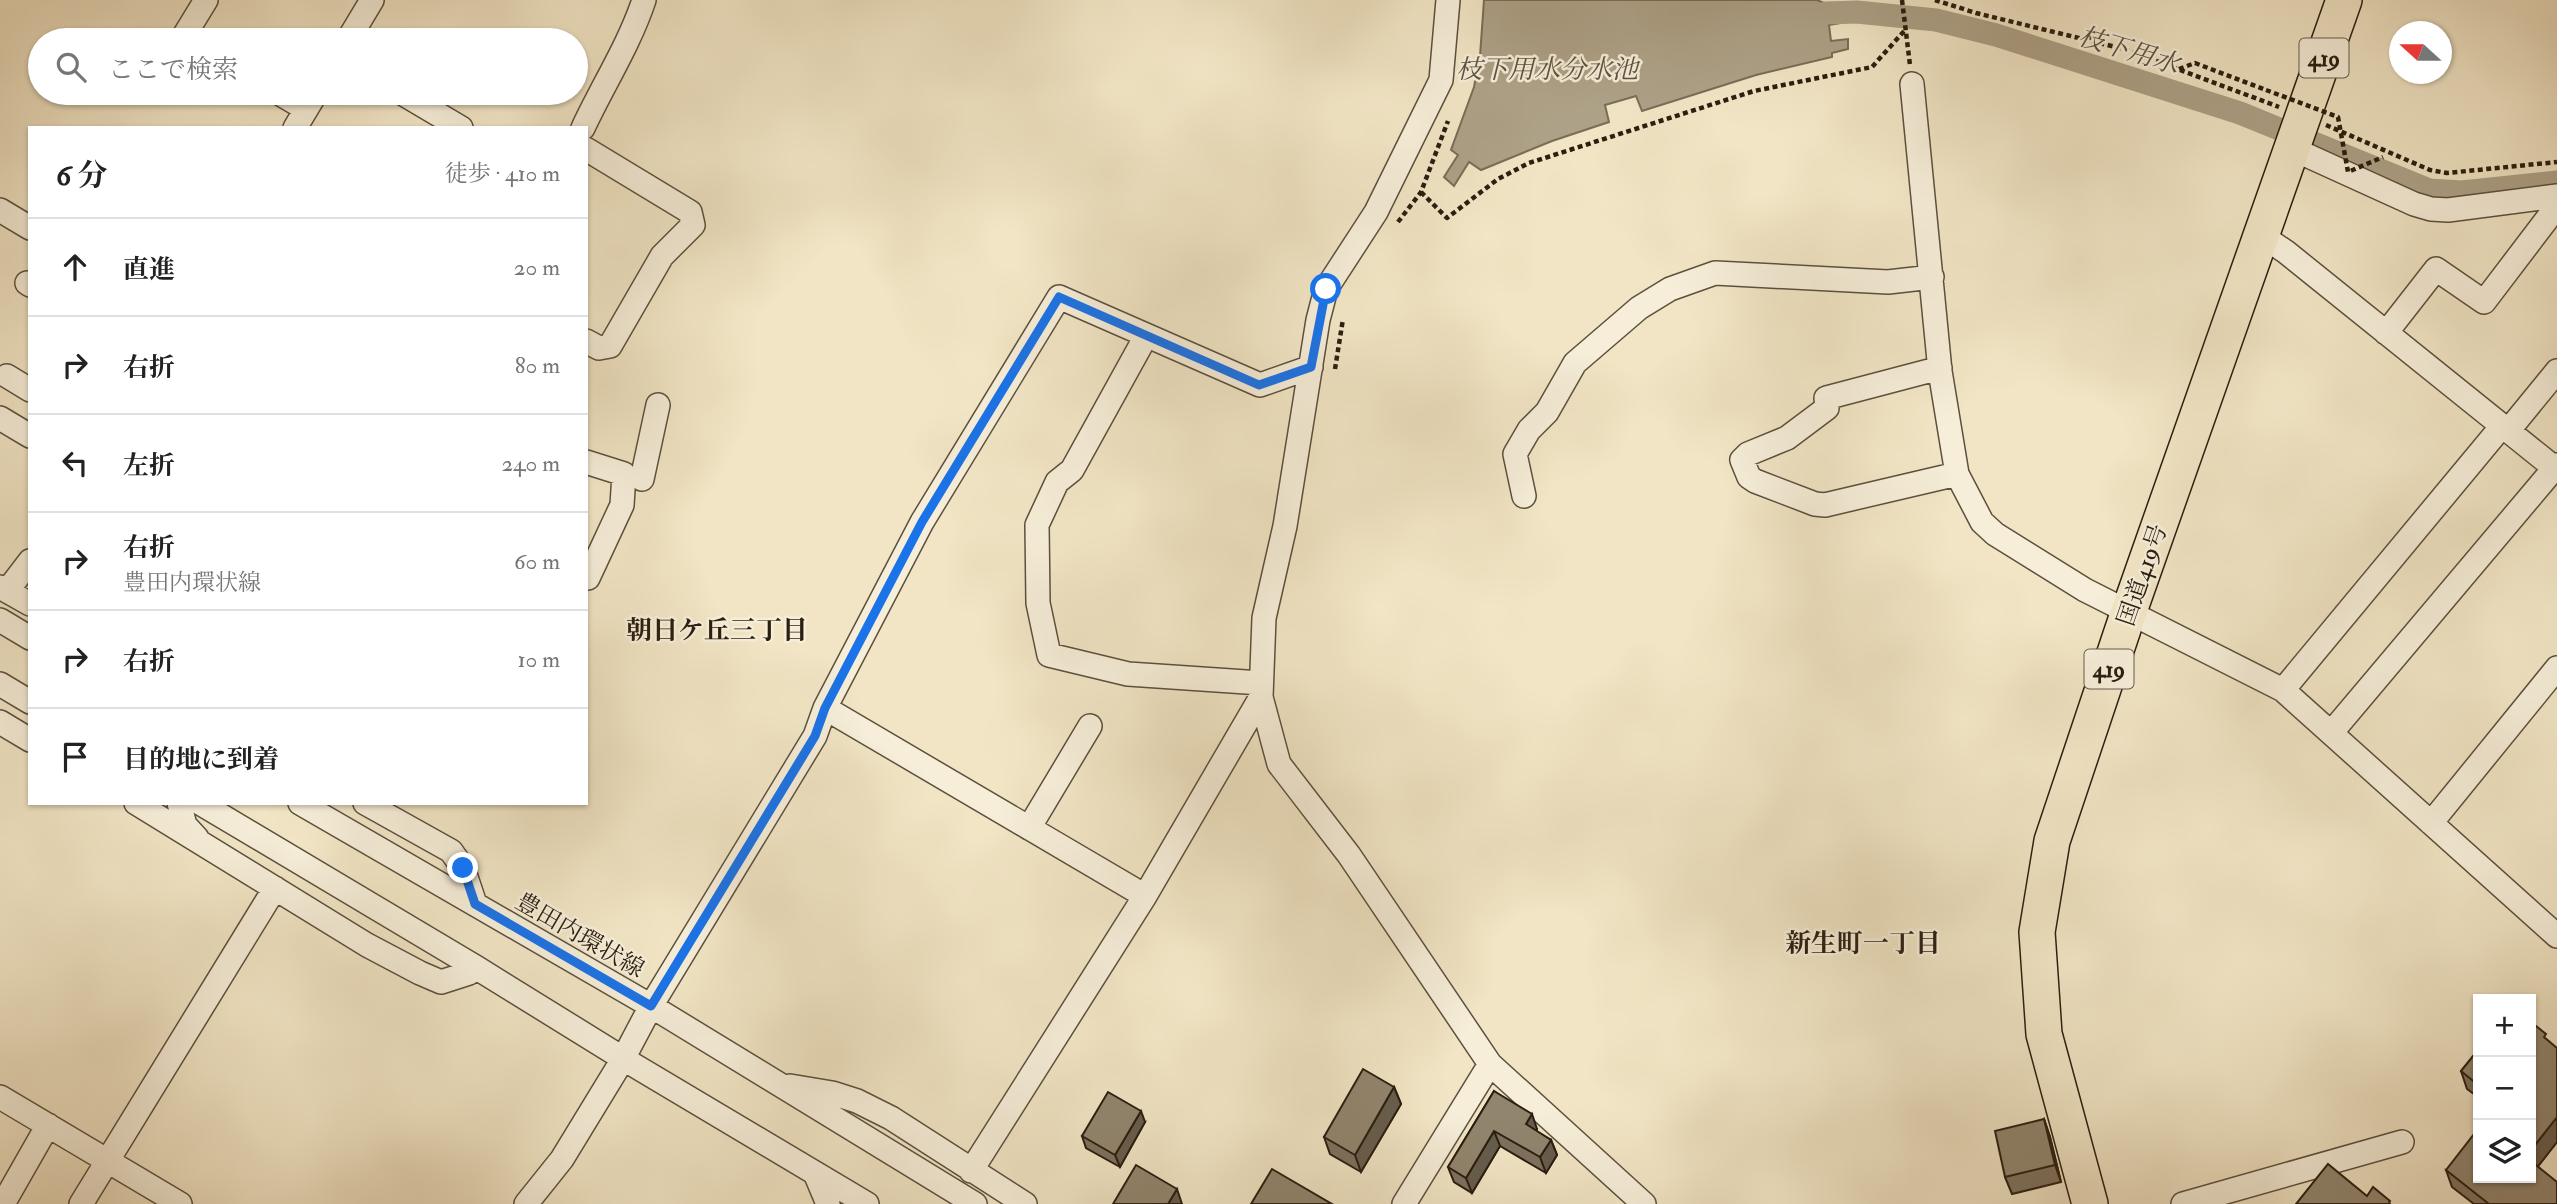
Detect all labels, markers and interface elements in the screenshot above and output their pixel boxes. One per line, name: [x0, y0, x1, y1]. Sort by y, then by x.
water label: 枝下用水: [2074, 20, 2186, 82]
north arrow: [2389, 21, 2452, 84]
search box: [28, 28, 588, 105]
road number: 419: [2300, 39, 2348, 78]
icon: search: [52, 48, 90, 86]
text: ここで検索: [108, 54, 238, 86]
water label: 枝下用水分水池: [1456, 54, 1641, 86]
text: 6 分: [56, 157, 107, 194]
text: 徒歩 · 410 m: [445, 159, 560, 188]
icon: ahead: [56, 248, 94, 286]
text: 20 m: [514, 253, 560, 282]
text: 直進: [123, 254, 175, 286]
route start: [1310, 273, 1341, 304]
icon: right: [56, 346, 94, 384]
text: 80 m: [515, 351, 560, 380]
text: 右折: [123, 352, 175, 384]
icon: left: [56, 444, 94, 482]
text: 240 m: [501, 449, 560, 478]
text: 左折: [123, 450, 175, 482]
street label: 国道419号: [2111, 520, 2174, 630]
text: 右折: [123, 532, 175, 564]
icon: right: [56, 542, 94, 580]
text: 60 m: [514, 547, 560, 576]
text: 豊田内環状線: [123, 568, 261, 597]
district label: 朝日ケ丘三丁目: [626, 615, 808, 647]
icon: right: [56, 640, 94, 678]
text: 10 m: [517, 645, 560, 674]
text: 右折: [123, 646, 175, 678]
road number: 419: [2084, 650, 2134, 688]
icon: arrive: [56, 738, 94, 776]
text: 目的地に到着: [123, 744, 279, 776]
route end: [447, 852, 478, 883]
street label: 豊田内環状線: [510, 886, 650, 985]
district label: 新生町一丁目: [1785, 928, 1941, 960]
map controls: [2473, 994, 2536, 1183]
button: +: [2473, 994, 2536, 1057]
button: −: [2473, 1057, 2536, 1120]
button: layers: [2473, 1120, 2536, 1183]

